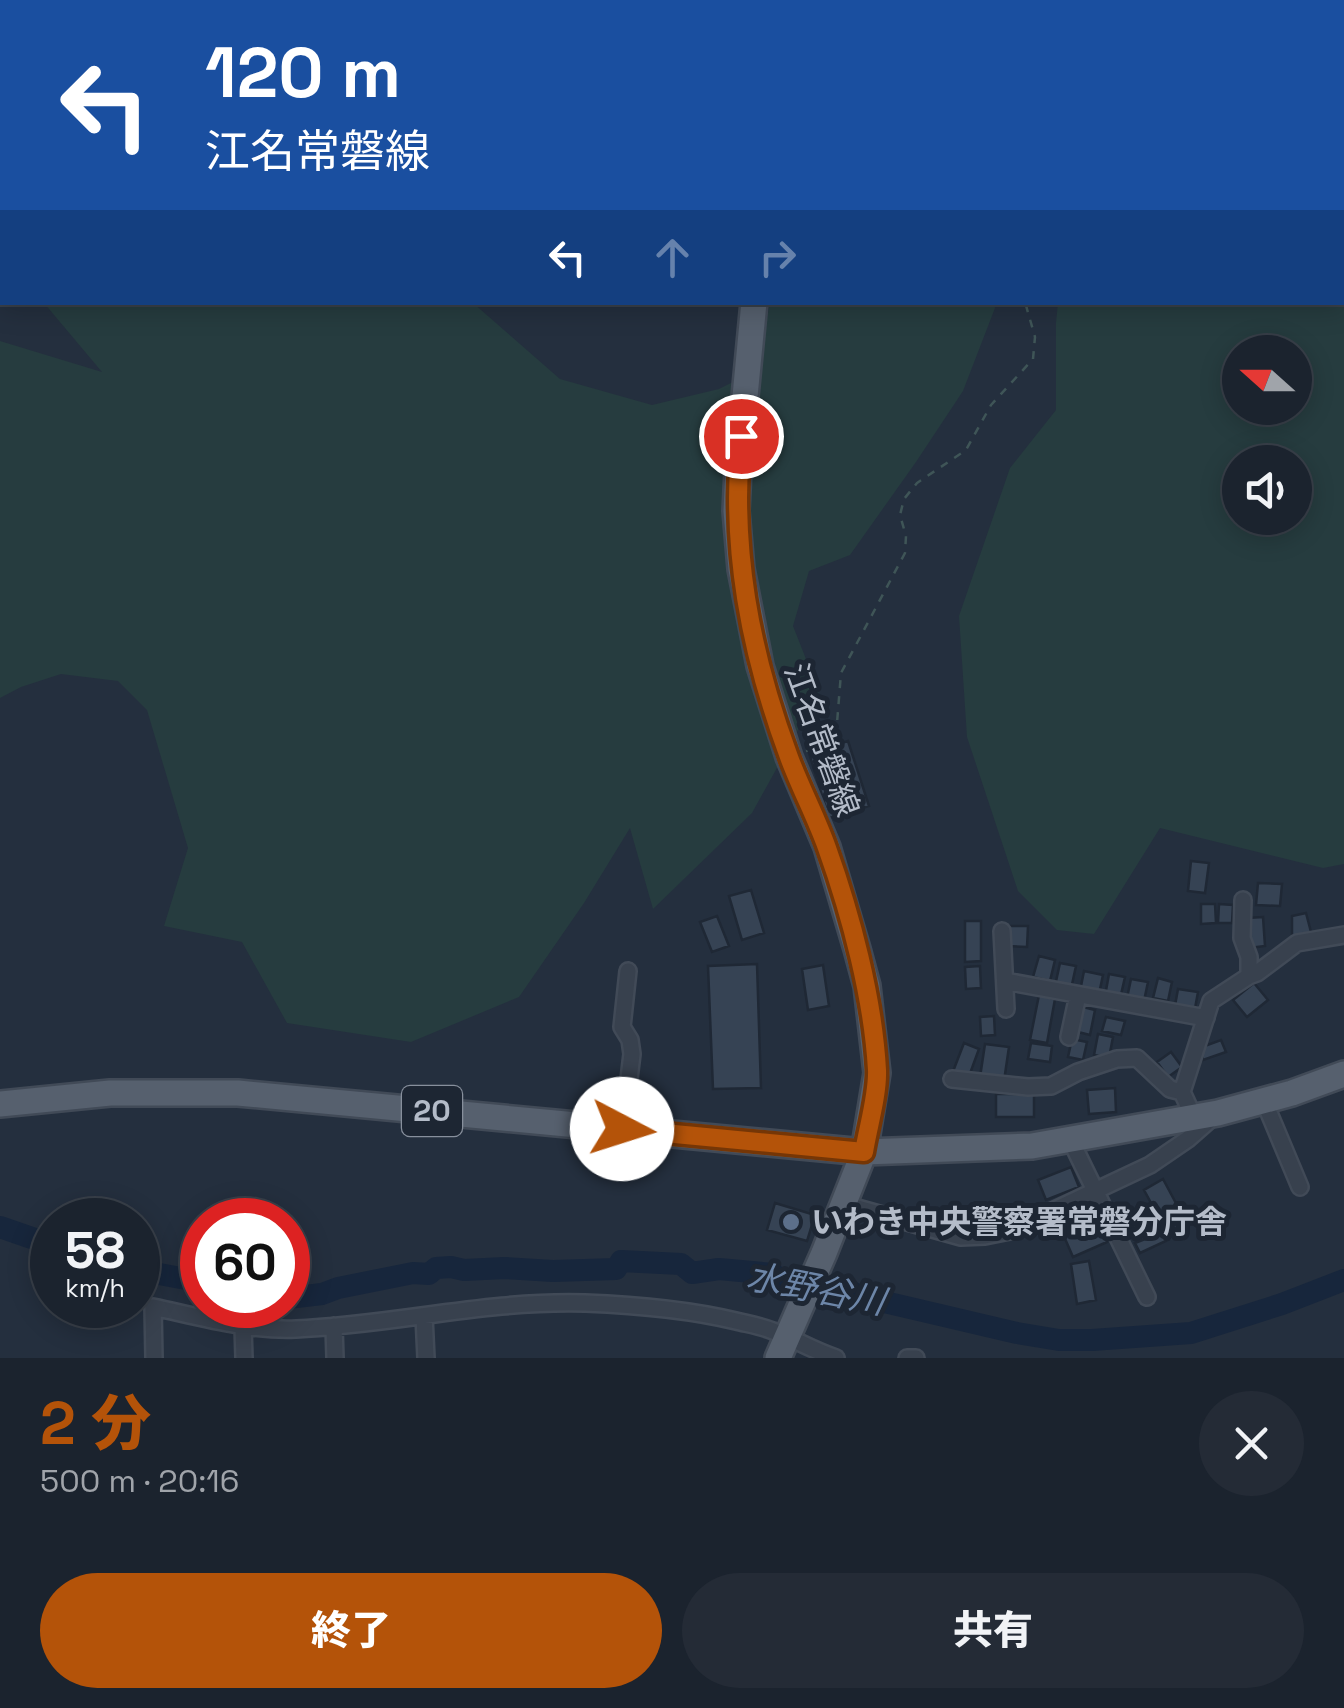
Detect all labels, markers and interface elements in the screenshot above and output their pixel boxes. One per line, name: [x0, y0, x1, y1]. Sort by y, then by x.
text: 120 m: [205, 28, 401, 117]
icon: left: [40, 40, 170, 170]
text: 江名常磐線: [205, 123, 430, 180]
icon: left: [540, 230, 595, 285]
icon: ahead: [645, 230, 700, 285]
icon: right: [750, 230, 805, 285]
north arrow: [1222, 335, 1312, 425]
map controls: [1222, 335, 1312, 535]
pin: [699, 394, 784, 479]
icon: arrive: [714, 409, 769, 464]
button: sound: [1222, 445, 1312, 535]
street label: 江名常磐線: [776, 658, 868, 822]
position arrow: [570, 1077, 674, 1181]
road number: 20: [402, 1086, 462, 1136]
speed limit sign: 60: [180, 1198, 310, 1328]
place label: いわき中央警察署常磐分庁舎: [811, 1202, 1227, 1242]
marker: いわき中央警察署常磐分庁舎: [780, 1211, 802, 1233]
text: 58: [65, 1219, 125, 1283]
water label: 水野谷川: [743, 1254, 893, 1325]
text: km/h: [65, 1272, 125, 1304]
text: 2 分: [40, 1385, 151, 1462]
button: close: [1199, 1391, 1304, 1496]
text: 500 m · 20:16: [40, 1461, 239, 1501]
button: 終了: [40, 1573, 662, 1688]
button: 共有: [682, 1573, 1304, 1688]

